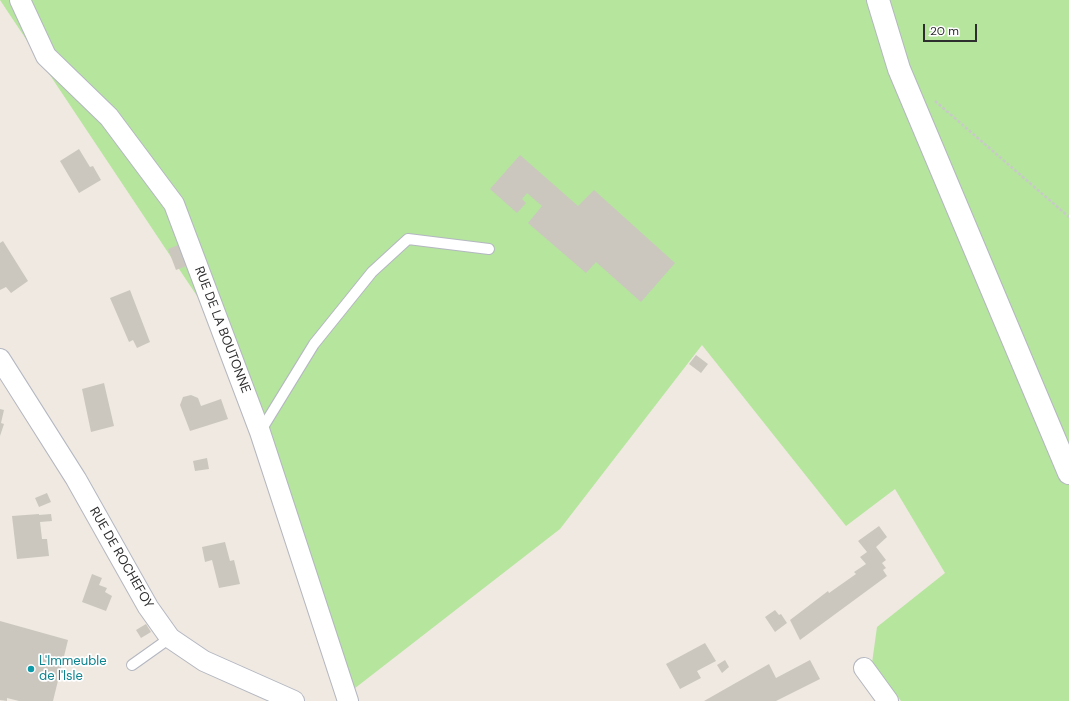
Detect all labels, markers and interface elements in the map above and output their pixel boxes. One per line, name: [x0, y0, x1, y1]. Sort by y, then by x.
scale bar: [925, 16, 979, 42]
text: 20 m: [930, 23, 959, 39]
street label: RUE DE LA BOUTONNE: [191, 264, 253, 396]
street label: RUE DE ROCHEFOY: [86, 505, 156, 611]
place label: L'Immeuble de l'Isle: [39, 654, 107, 685]
marker: L'Immeuble de l'Isle: [26, 664, 36, 674]

